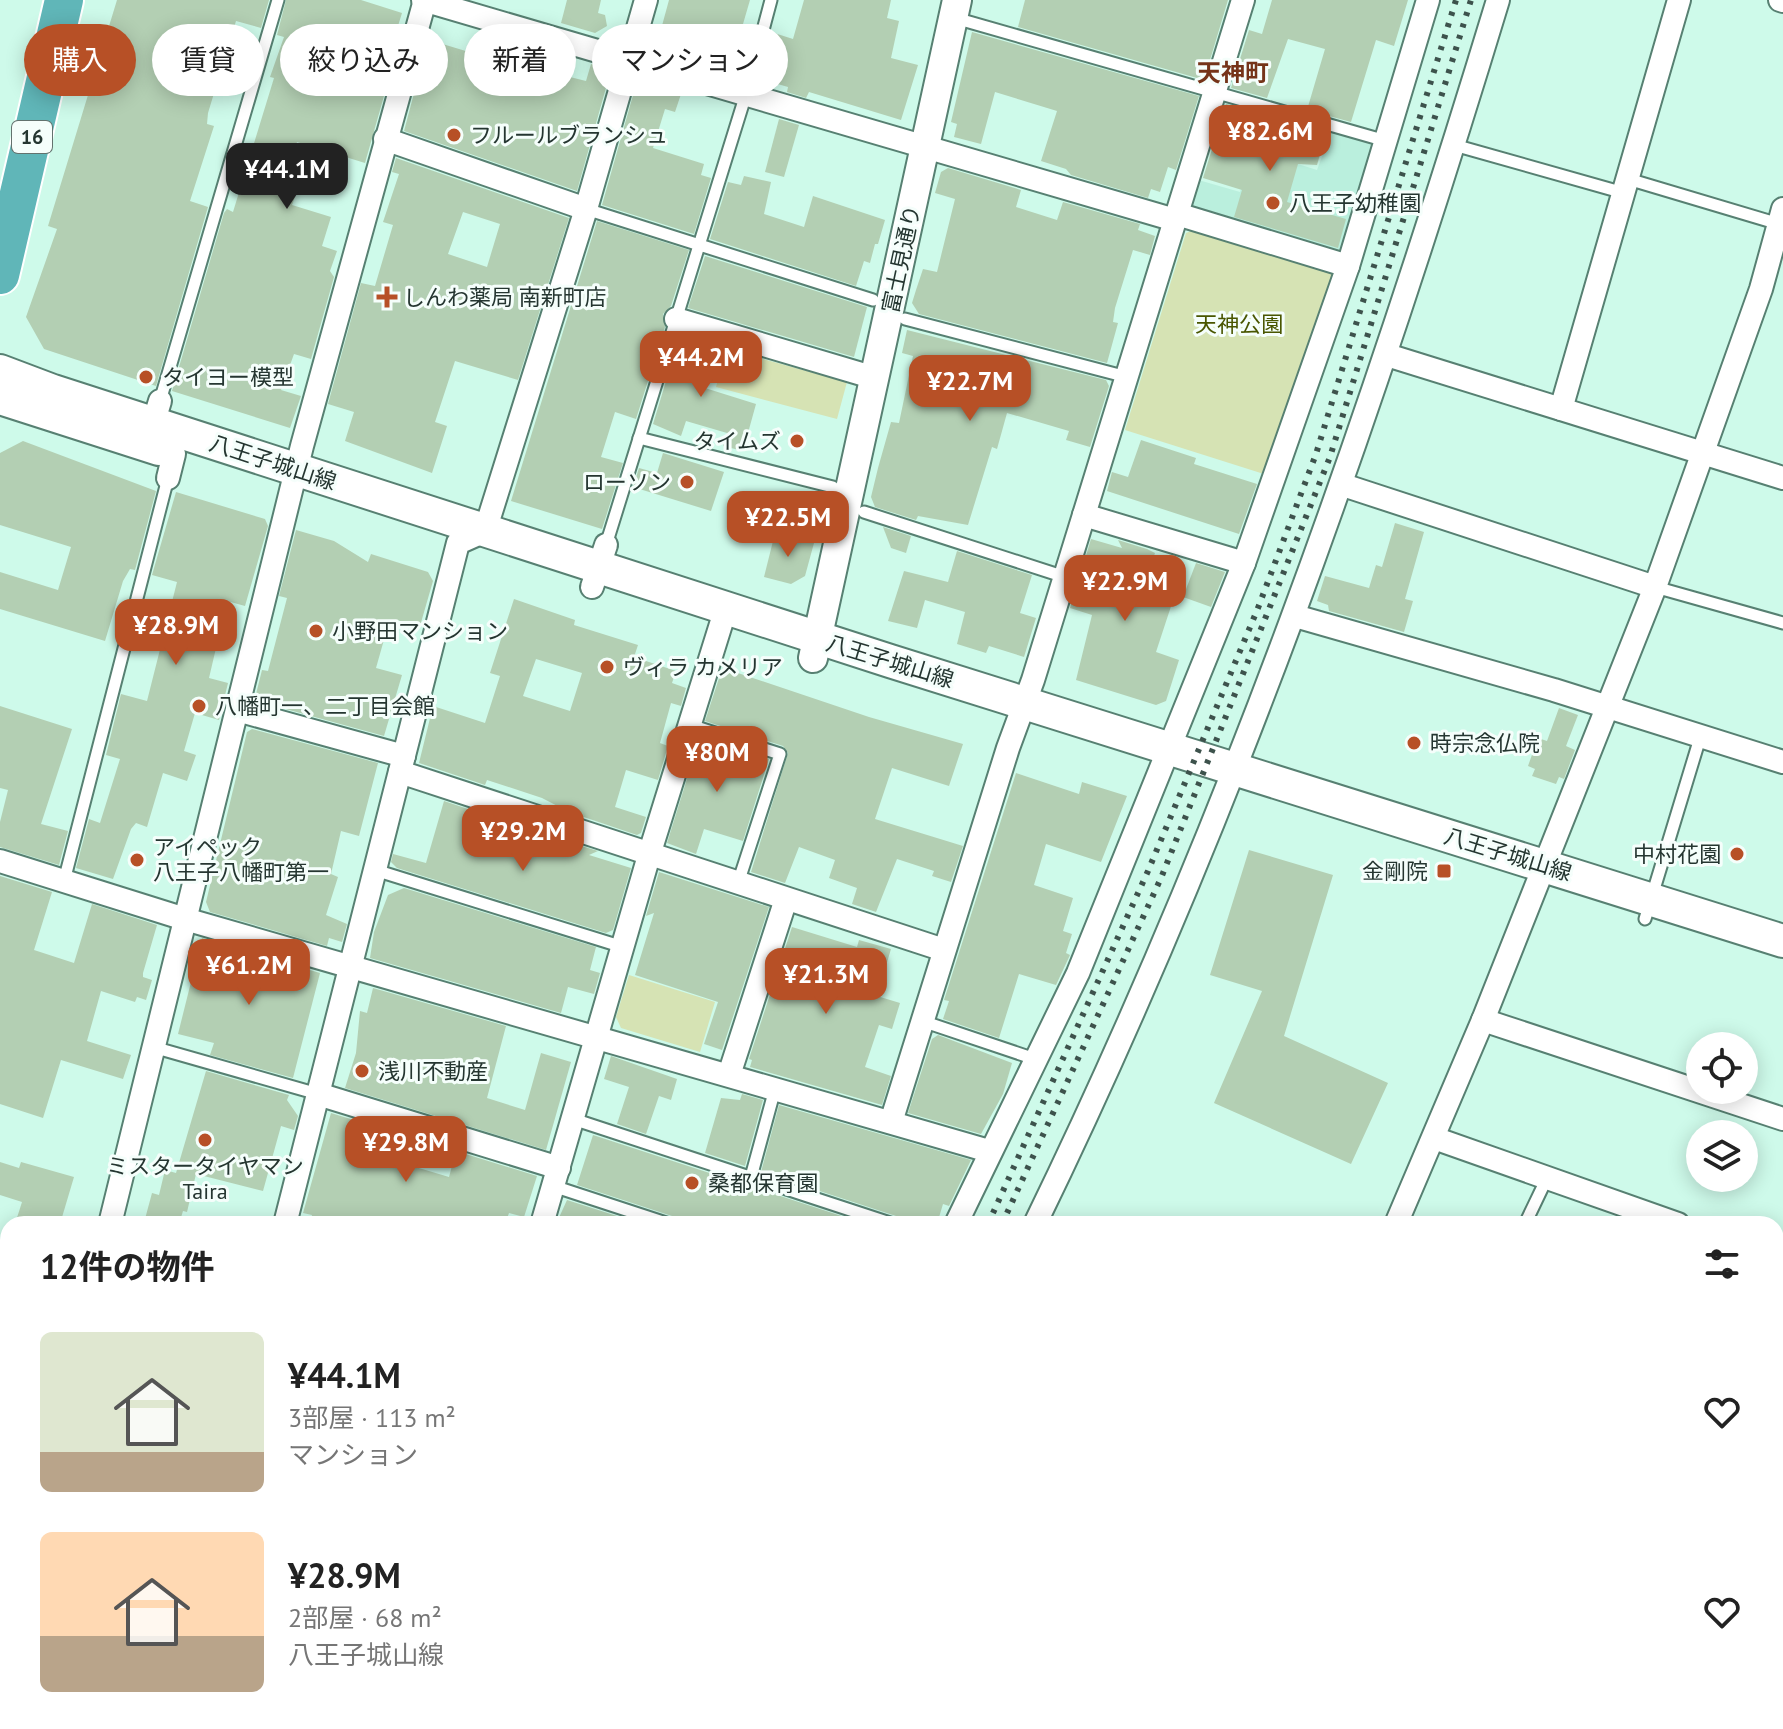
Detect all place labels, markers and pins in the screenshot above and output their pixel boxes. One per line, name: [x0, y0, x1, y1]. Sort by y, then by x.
pin: ¥82.6M: [1205, 105, 1335, 173]
place label: フルールブランシュ: [470, 121, 668, 149]
marker: フルールブランシュ: [445, 126, 463, 144]
pin: ¥44.1M: [222, 143, 352, 211]
place label: 八王子幼稚園: [1289, 189, 1421, 217]
marker: 八王子幼稚園: [1264, 194, 1282, 212]
place label: しんわ薬局 南新町店: [403, 283, 607, 311]
marker: しんわ薬局 南新町店: [378, 288, 396, 306]
pin: ¥44.2M: [636, 331, 766, 399]
pin: ¥22.7M: [905, 355, 1035, 423]
place label: タイヨー模型: [162, 363, 294, 391]
marker: タイヨー模型: [137, 368, 155, 386]
place label: タイムズ: [693, 427, 781, 455]
marker: タイムズ: [788, 432, 806, 450]
place label: ローソン: [583, 468, 671, 496]
marker: ローソン: [678, 473, 696, 491]
pin: ¥22.5M: [723, 491, 853, 559]
pin: ¥22.9M: [1060, 555, 1190, 623]
pin: ¥28.9M: [111, 599, 241, 667]
place label: 小野田マンション: [332, 617, 508, 645]
marker: 小野田マンション: [307, 622, 325, 640]
place label: ヴィラ カメリア: [623, 653, 783, 681]
marker: ヴィラ カメリア: [598, 658, 616, 676]
place label: 八幡町一、二丁目会館: [215, 692, 435, 720]
marker: 八幡町一、二丁目会館: [190, 697, 208, 715]
pin: ¥80M: [670, 726, 764, 794]
place label: 時宗念仏院: [1430, 729, 1540, 757]
marker: 時宗念仏院: [1405, 734, 1423, 752]
pin: ¥29.2M: [458, 805, 588, 873]
place label: アイペック 八王子八幡町第一: [153, 833, 329, 886]
place label: 中村花園: [1633, 840, 1721, 868]
marker: 中村花園: [1728, 845, 1746, 863]
marker: アイペック 八王子八幡町第一: [128, 851, 146, 869]
place label: 金剛院: [1362, 857, 1428, 885]
marker: 金剛院: [1435, 862, 1453, 880]
pin: ¥61.2M: [184, 939, 314, 1007]
pin: ¥21.3M: [761, 948, 891, 1016]
place label: 浅川不動産: [378, 1057, 488, 1085]
marker: 浅川不動産: [353, 1062, 371, 1080]
pin: ¥29.8M: [341, 1116, 471, 1184]
marker: ミスタータイヤマン Taira: [196, 1131, 214, 1149]
place label: ミスタータイヤマン Taira: [106, 1152, 304, 1205]
place label: 桑都保育園: [708, 1169, 818, 1197]
marker: 桑都保育園: [683, 1174, 701, 1192]

